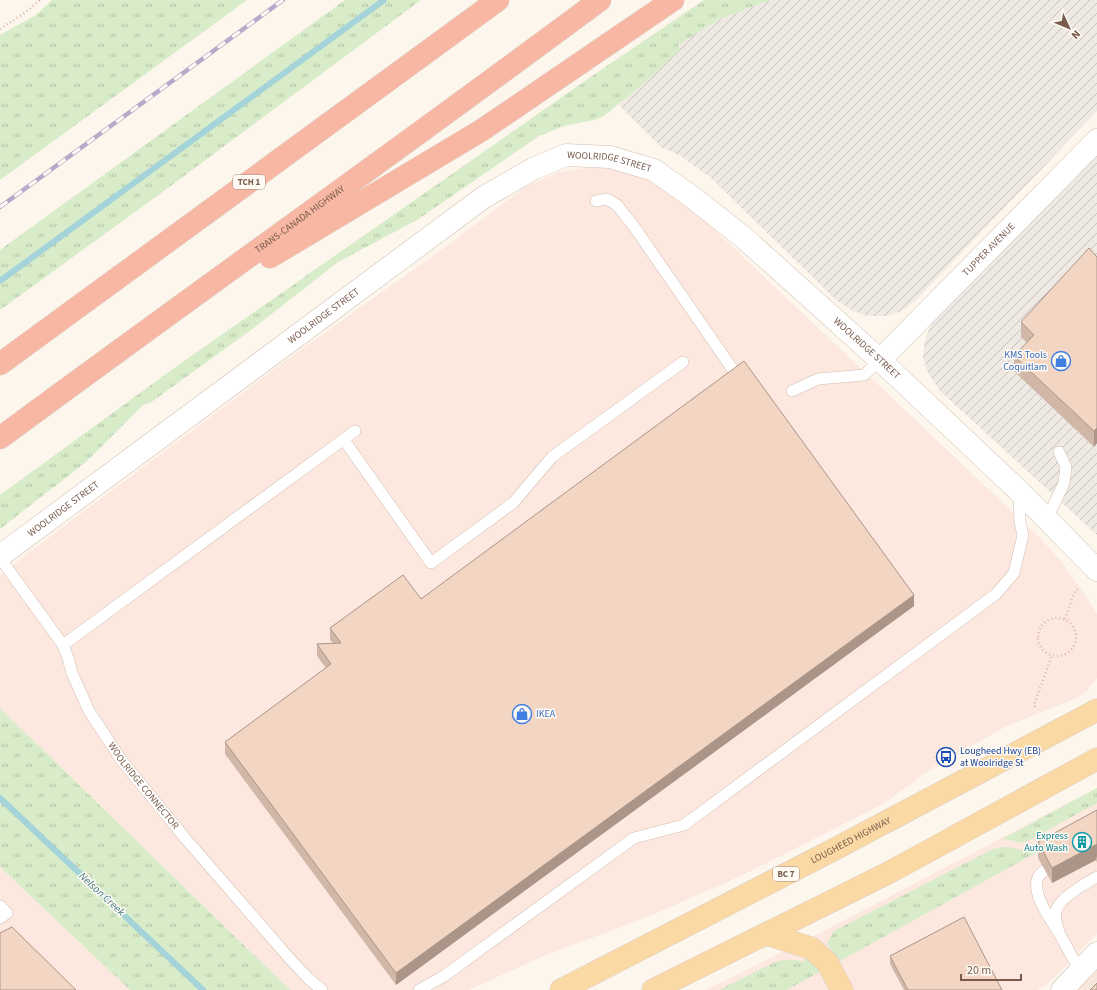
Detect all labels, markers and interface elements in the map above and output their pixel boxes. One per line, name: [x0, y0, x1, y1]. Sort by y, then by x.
north arrow: [1049, 8, 1089, 48]
text: N: [1068, 27, 1084, 42]
street label: WOOLRIDGE STREET: [567, 148, 654, 176]
road number: TCH 1: [233, 175, 265, 189]
street label: TRANS-CANADA HIGHWAY: [252, 182, 348, 257]
street label: TUPPER AVENUE: [959, 220, 1018, 280]
street label: WOOLRIDGE STREET: [285, 284, 363, 347]
street label: WOOLRIDGE STREET: [830, 314, 904, 383]
place label: KMS Tools Coquitlam: [1003, 348, 1047, 374]
shop icon: KMS Tools Coquitlam: [1050, 350, 1072, 372]
street label: WOOLRIDGE STREET: [25, 477, 103, 540]
shop icon: IKEA: [511, 703, 533, 725]
place label: IKEA: [536, 707, 556, 721]
street label: WOOLRIDGE CONNECTOR: [105, 740, 182, 832]
place label: Lougheed Hwy (EB) at Woolridge St: [960, 744, 1041, 770]
bus stop icon: Lougheed Hwy (EB) at Woolridge St: [935, 746, 957, 768]
street label: LOUGHEED HIGHWAY: [808, 813, 894, 867]
place label: Express Auto Wash: [1024, 829, 1068, 855]
building icon: Express Auto Wash: [1071, 831, 1093, 853]
road number: BC 7: [773, 867, 799, 881]
water label: Nelson Creek: [76, 869, 129, 920]
scale bar: [961, 956, 1021, 982]
text: 20 m: [967, 962, 991, 979]

